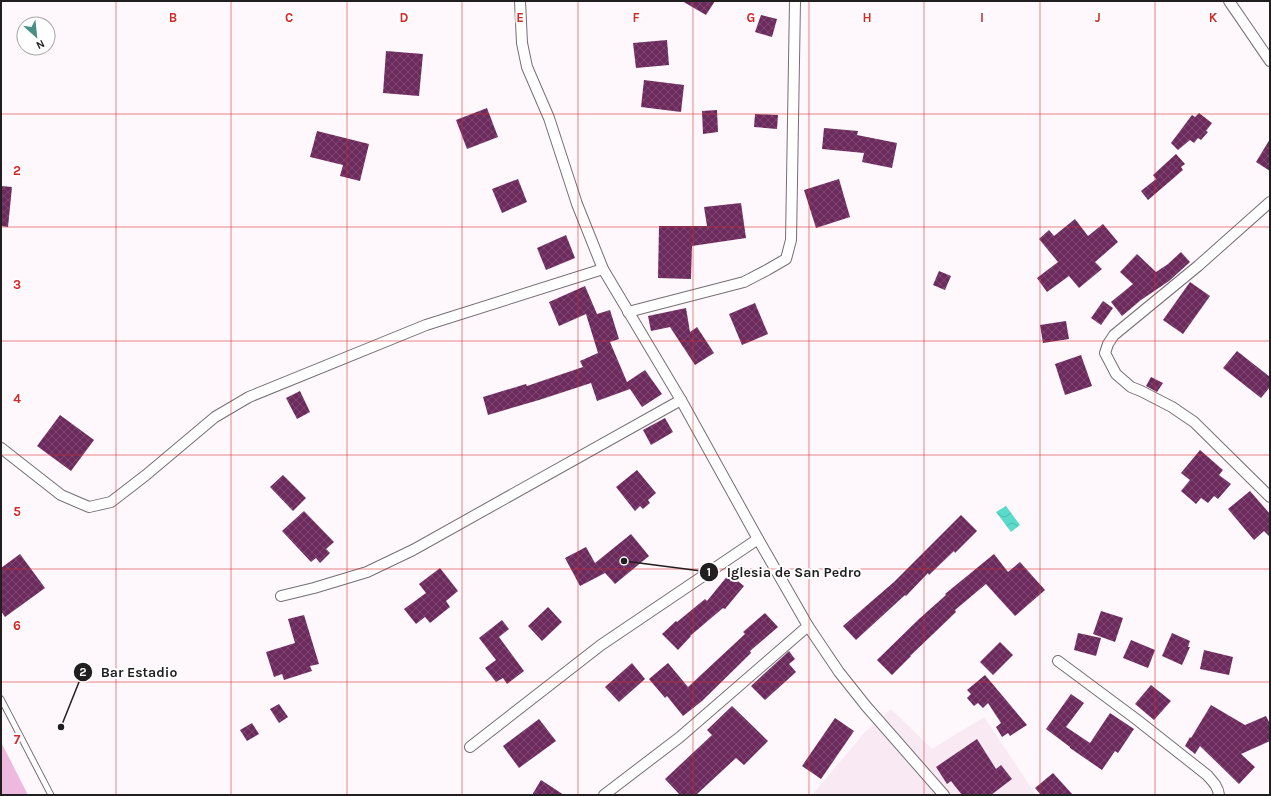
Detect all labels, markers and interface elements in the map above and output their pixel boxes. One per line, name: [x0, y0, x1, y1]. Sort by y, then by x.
text: B: [169, 10, 177, 25]
text: C: [285, 10, 293, 25]
text: D: [400, 10, 409, 25]
text: E: [516, 10, 524, 25]
text: F: [632, 10, 640, 25]
text: G: [747, 10, 755, 25]
text: H: [862, 10, 872, 25]
text: I: [980, 10, 984, 25]
text: J: [1095, 10, 1101, 25]
text: K: [1209, 10, 1218, 25]
north arrow: [16, 16, 56, 56]
text: N: [34, 37, 47, 52]
text: 2: [13, 163, 21, 178]
text: 3: [13, 277, 21, 292]
text: 4: [13, 391, 21, 406]
text: 5: [13, 504, 21, 519]
callout: Iglesia de San Pedro: [699, 559, 869, 585]
text: Iglesia de San Pedro: [727, 564, 861, 581]
text: 1: [707, 565, 711, 579]
text: 6: [13, 618, 21, 633]
callout: Bar Estadio: [73, 659, 185, 685]
text: Bar Estadio: [101, 664, 177, 681]
text: 2: [79, 665, 87, 679]
text: 7: [14, 732, 21, 747]

